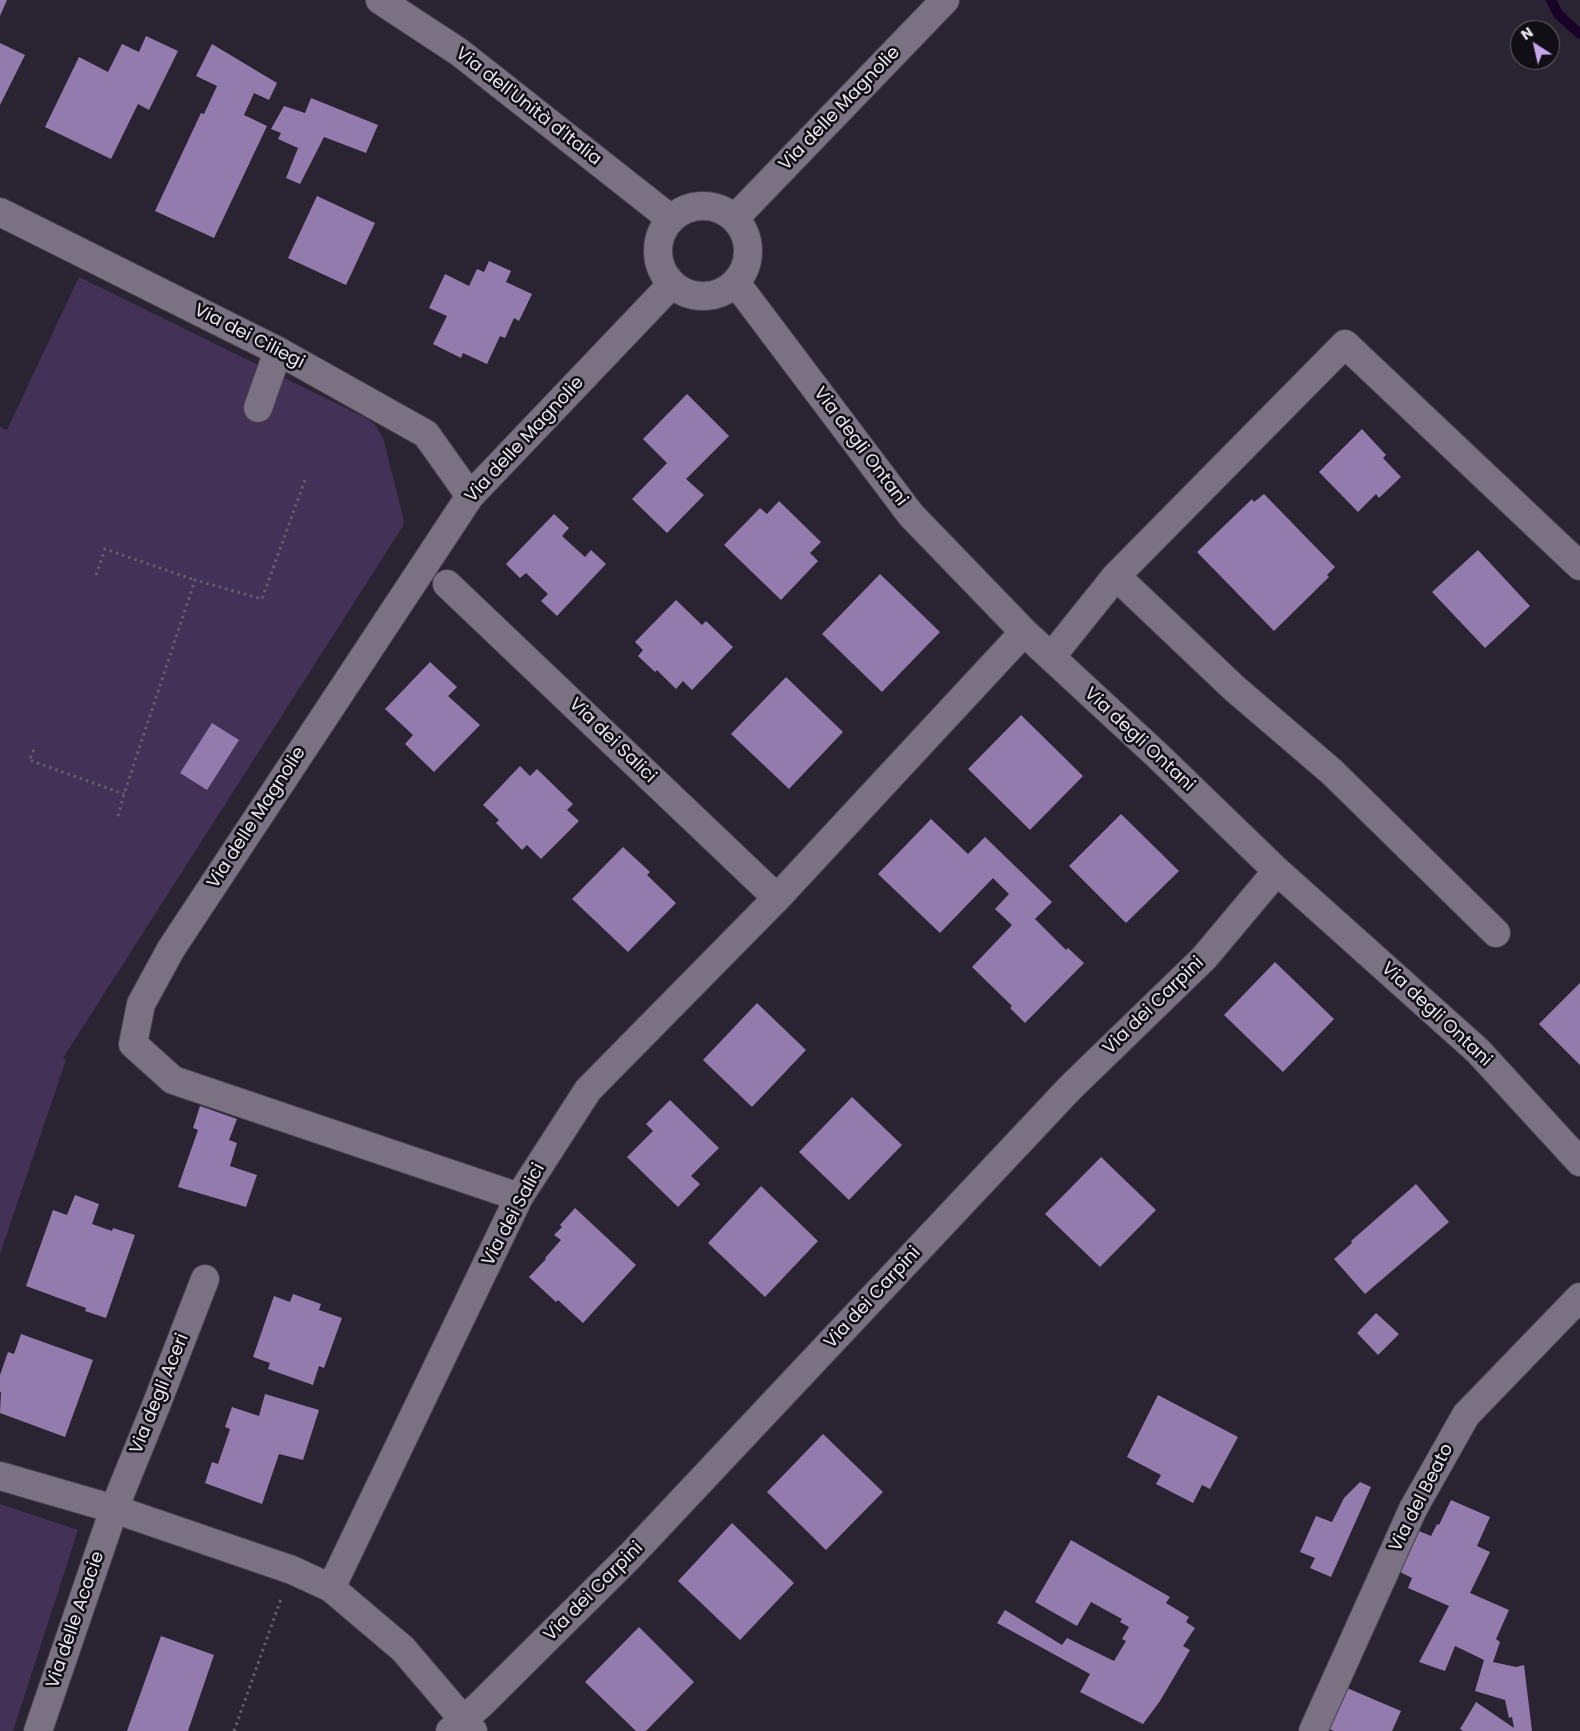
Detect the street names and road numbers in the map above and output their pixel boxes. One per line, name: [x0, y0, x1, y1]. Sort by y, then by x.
street label: Via delle Magnolie: [775, 42, 905, 176]
street label: Via dell'Unità d'Italia: [451, 43, 605, 171]
street label: Via dei Ciliegi: [190, 300, 308, 374]
street label: Via delle Magnolie: [461, 372, 589, 508]
street label: Via degli Ontani: [808, 383, 912, 511]
street label: Via degli Ontani: [1079, 683, 1199, 797]
street label: Via dei Salici: [564, 694, 660, 788]
street label: Via delle Magnolie: [203, 743, 311, 893]
street label: Via dei Carpini: [1099, 953, 1209, 1059]
street label: Via degli Ontani: [1376, 958, 1496, 1072]
street label: Via dei Salici: [478, 1160, 550, 1270]
street label: Via dei Carpini: [820, 1243, 926, 1353]
street label: Via degli Aceri: [126, 1331, 194, 1457]
street label: Via del Beato: [1385, 1440, 1459, 1556]
street label: Via dei Carpini: [540, 1538, 648, 1646]
street label: Via delle Acacie: [42, 1549, 110, 1691]

